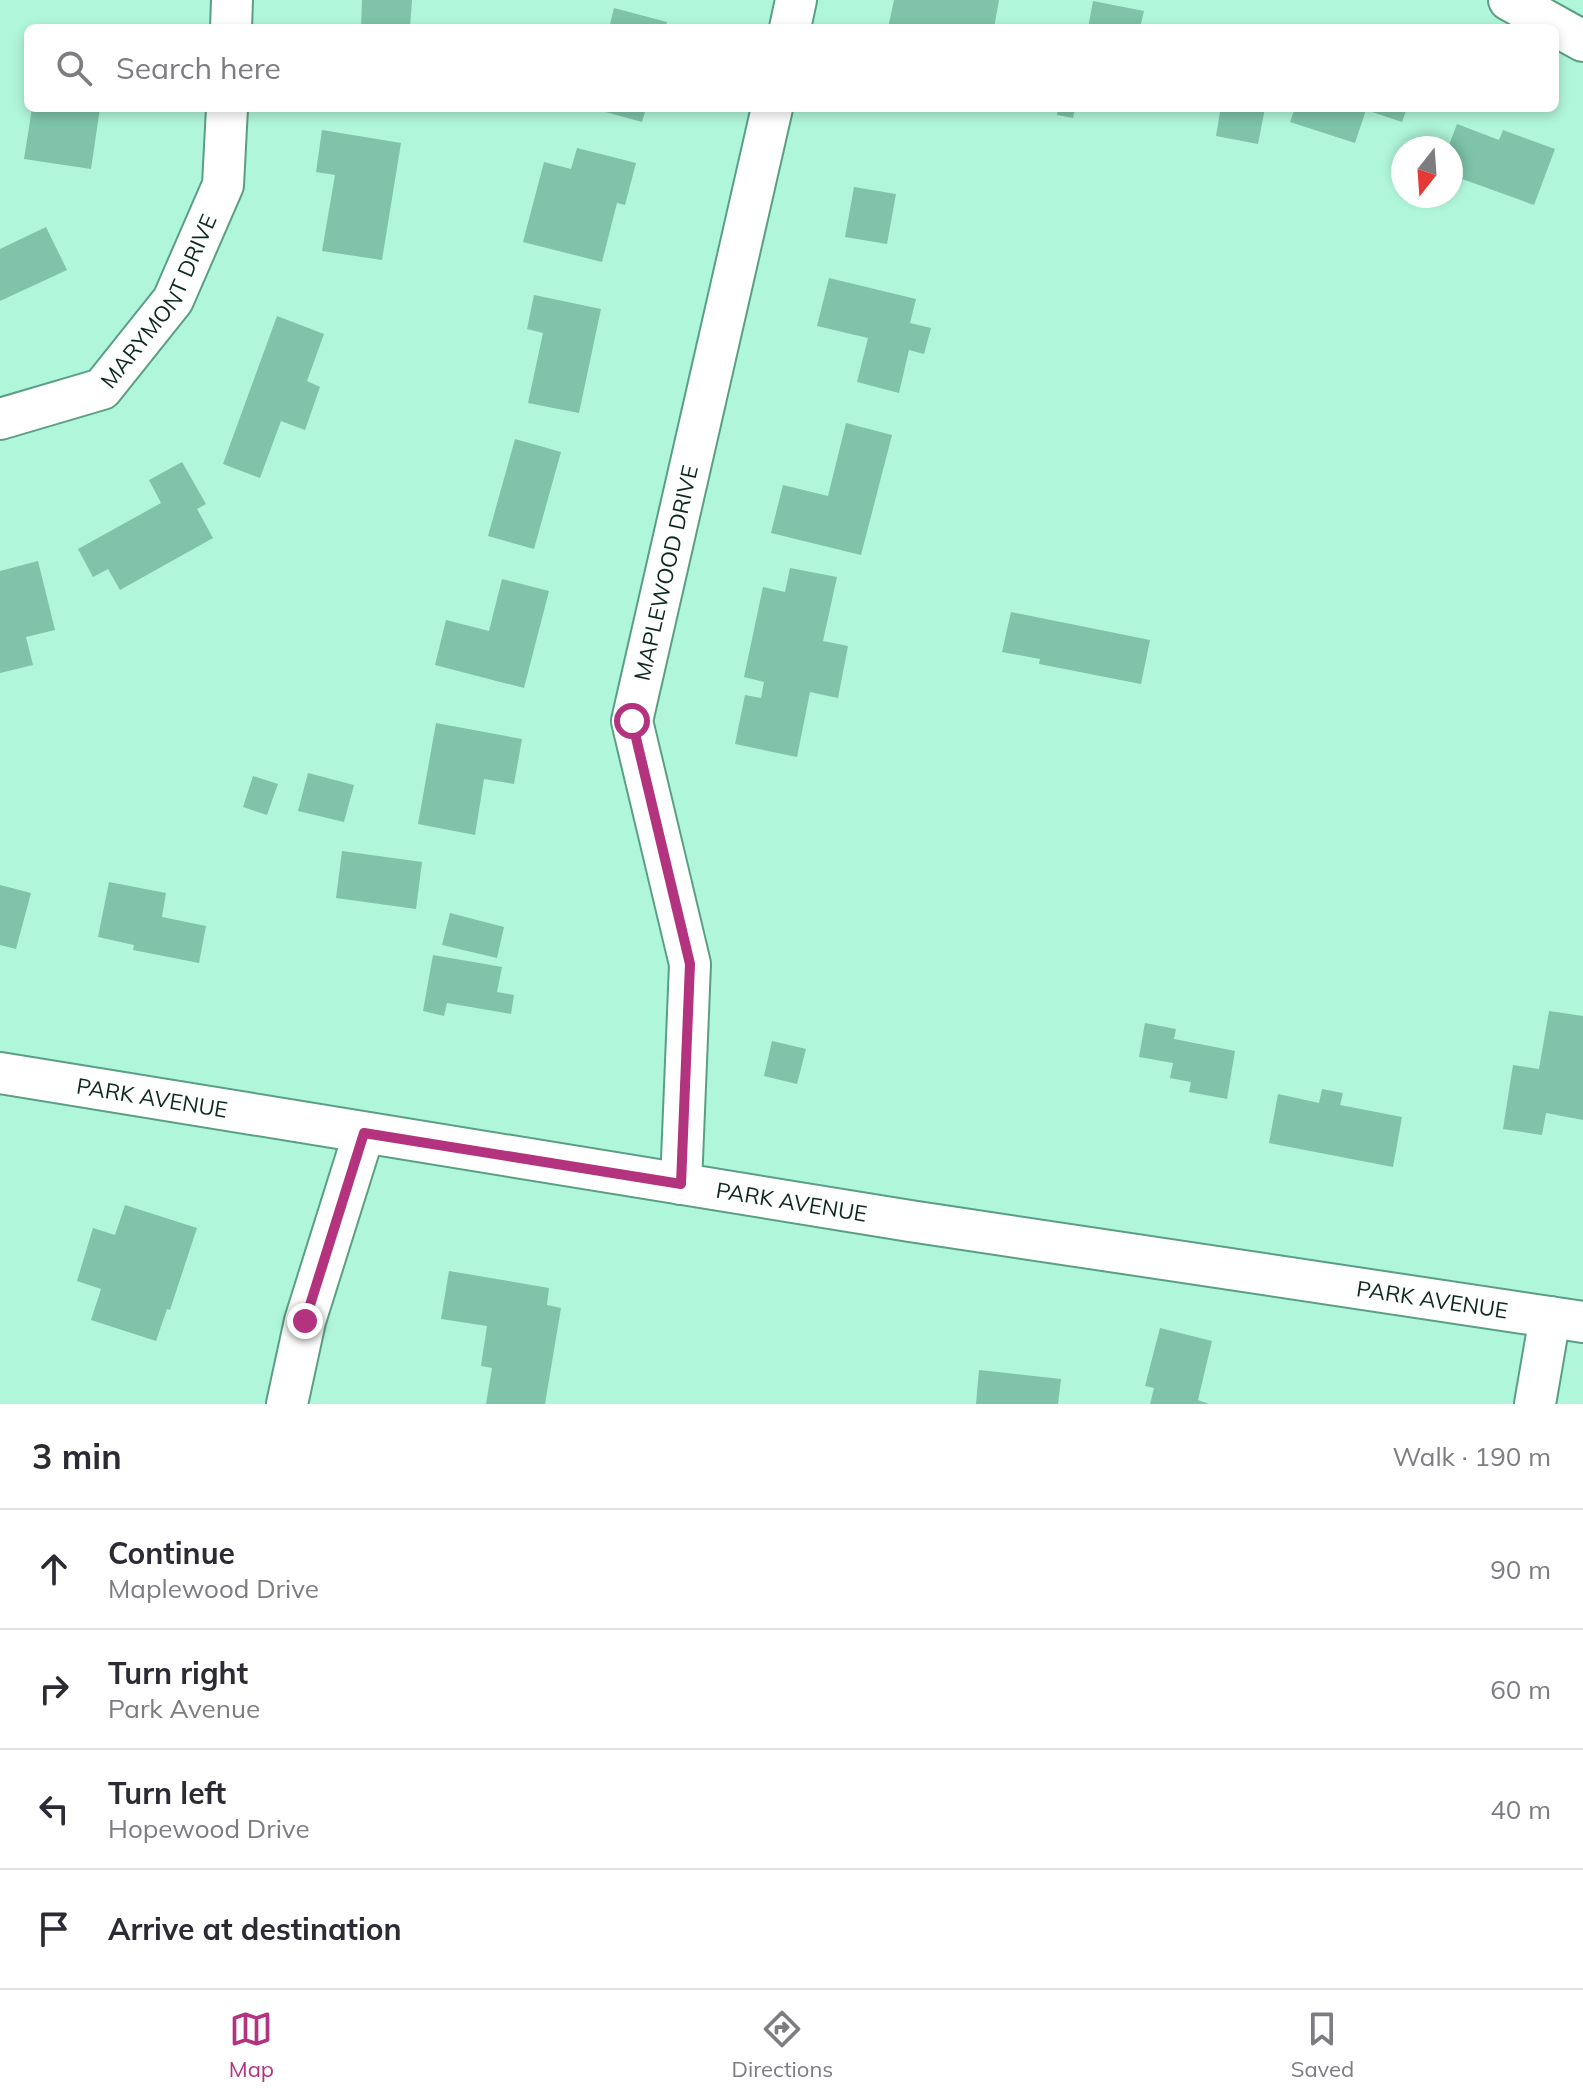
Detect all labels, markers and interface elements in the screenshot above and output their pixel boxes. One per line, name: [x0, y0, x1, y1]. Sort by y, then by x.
search box: [24, 24, 1559, 112]
icon: search: [52, 46, 96, 90]
text: Search here: [116, 49, 281, 87]
north arrow: [1391, 136, 1463, 208]
street label: MARYMONT DRIVE: [94, 210, 223, 394]
street label: MAPLEWOOD DRIVE: [628, 462, 704, 683]
route start: [614, 703, 650, 739]
street label: PARK AVENUE: [74, 1072, 230, 1124]
street label: PARK AVENUE: [714, 1176, 869, 1228]
street label: PARK AVENUE: [1355, 1274, 1510, 1325]
route end: [287, 1303, 323, 1339]
text: 3 min: [32, 1435, 122, 1478]
text: Walk · 190 m: [1392, 1440, 1551, 1473]
text: Continue: [108, 1534, 235, 1572]
icon: ahead: [32, 1547, 76, 1591]
text: 90 m: [1490, 1553, 1551, 1586]
text: Maplewood Drive: [108, 1572, 319, 1605]
text: Turn right: [108, 1654, 248, 1692]
icon: right: [32, 1667, 76, 1711]
text: 60 m: [1490, 1673, 1551, 1706]
text: Park Avenue: [108, 1692, 260, 1725]
text: Turn left: [108, 1774, 226, 1812]
icon: left: [32, 1787, 76, 1831]
text: 40 m: [1490, 1793, 1551, 1826]
text: Hopewood Drive: [108, 1812, 310, 1845]
icon: arrive: [32, 1907, 76, 1951]
text: Arrive at destination: [108, 1910, 402, 1948]
tab: Map: [229, 2007, 274, 2083]
tab: Directions: [732, 2007, 833, 2083]
tab: Saved: [1291, 2007, 1354, 2083]

